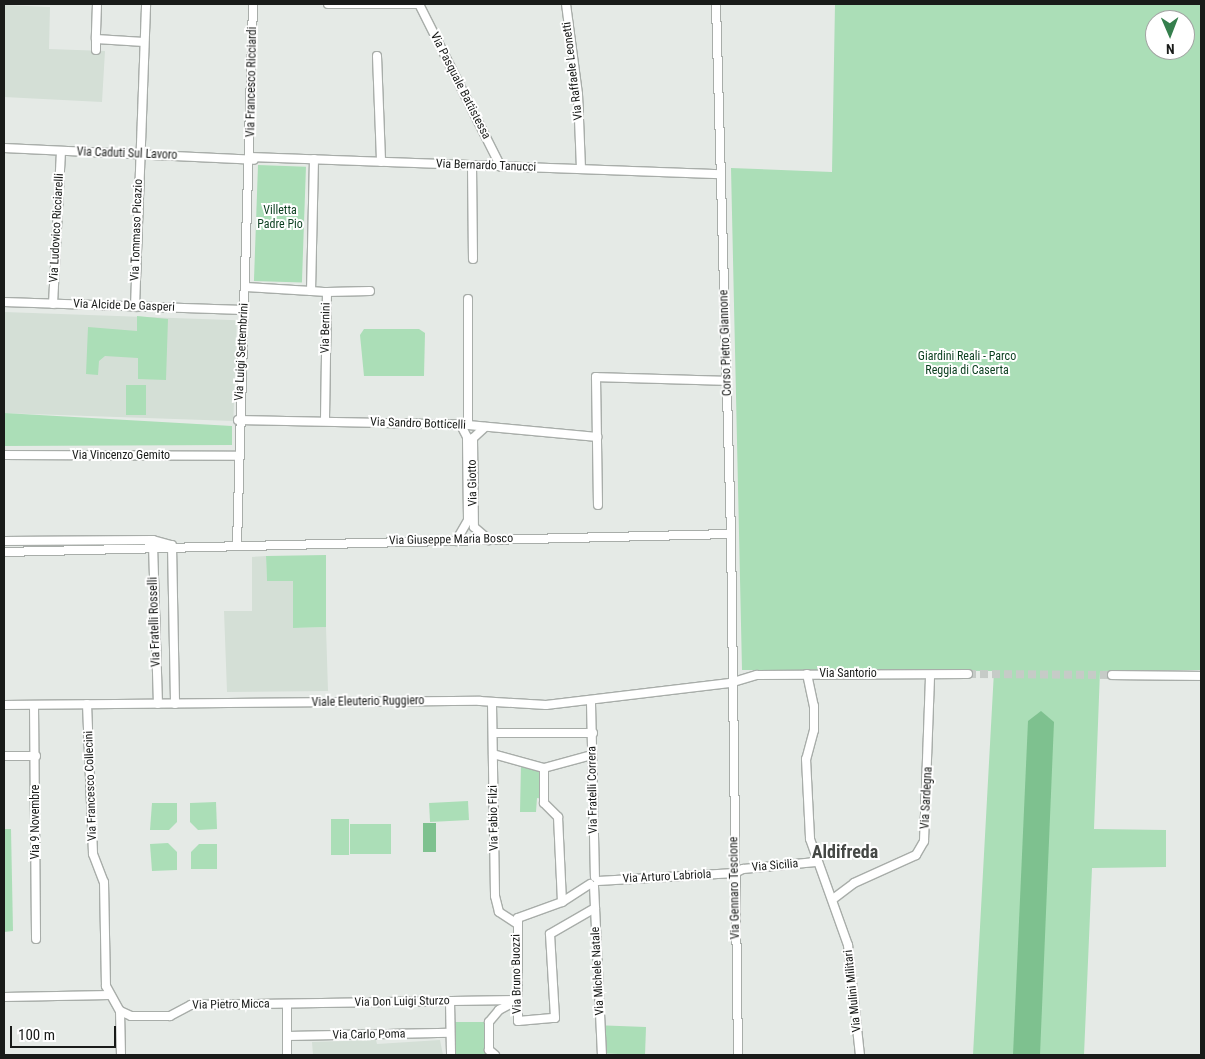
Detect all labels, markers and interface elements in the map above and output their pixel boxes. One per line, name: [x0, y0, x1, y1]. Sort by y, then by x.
north arrow: [1145, 10, 1195, 60]
street label: Via Raffaele Leonetti: [560, 21, 586, 121]
street label: Via Francesco Ricciardi: [244, 27, 260, 137]
street label: Via Pasquale Battistessa: [427, 30, 493, 142]
text: N: [1166, 41, 1175, 57]
street label: Via Caduti Sul Lavoro: [76, 145, 178, 163]
street label: Via Bernardo Tanucci: [436, 157, 536, 175]
street label: Via Ludovico Ricciarelli: [47, 173, 67, 283]
street label: Via Tommaso Picazio: [128, 179, 146, 281]
park label: Villetta Padre Pio: [257, 204, 303, 232]
street label: Corso Pietro Giannone: [717, 290, 735, 396]
street label: Via Alcide De Gasperi: [73, 297, 175, 315]
street label: Via Bernini: [318, 302, 334, 354]
street label: Via Luigi Settembrini: [232, 303, 252, 401]
park label: Giardini Reali - Parco Reggia di Caserta: [918, 350, 1016, 378]
street label: Via Sandro Botticelli: [370, 415, 466, 433]
street label: Via Vincenzo Gemito: [72, 449, 170, 463]
street label: Via Giotto: [465, 459, 481, 507]
street label: Via Giuseppe Maria Bosco: [389, 532, 513, 548]
street label: Via Fratelli Rosselli: [146, 577, 164, 667]
street label: Via Santorio: [819, 667, 877, 681]
street label: Viale Eleuterio Ruggiero: [311, 694, 425, 710]
street label: Via Francesco Collecini: [82, 731, 100, 841]
street label: Via Fratelli Correra: [585, 746, 601, 834]
street label: Via Sardegna: [918, 766, 936, 830]
street label: Via 9 Novembre: [29, 785, 43, 859]
street label: Via Fabio Filzi: [486, 785, 502, 851]
street label: Via Gennaro Tescione: [727, 836, 743, 940]
district label: Aldifreda: [812, 841, 878, 863]
street label: Via Sicilia: [751, 857, 799, 875]
street label: Via Arturo Labriola: [622, 867, 712, 887]
street label: Via Michele Natale: [588, 926, 608, 1016]
street label: Via Bruno Buozzi: [509, 934, 525, 1014]
street label: Via Mulini Militari: [842, 949, 864, 1033]
street label: Via Don Luigi Sturzo: [354, 994, 450, 1010]
street label: Via Pietro Micca: [192, 997, 270, 1013]
scale bar: [12, 1016, 119, 1048]
text: 100 m: [18, 1026, 55, 1044]
street label: Via Carlo Poma: [332, 1027, 406, 1043]

